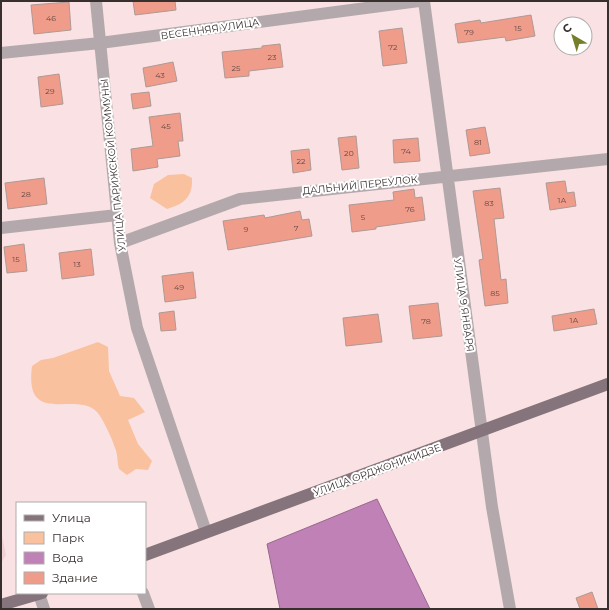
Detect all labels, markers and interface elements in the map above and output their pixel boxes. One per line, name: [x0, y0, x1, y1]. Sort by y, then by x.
house number: 46: [46, 13, 56, 23]
street label: ВЕСЕННЯЯ УЛИЦА: [160, 16, 261, 42]
north arrow: [553, 16, 593, 56]
text: С: [559, 20, 574, 36]
house number: 15: [514, 23, 522, 33]
house number: 79: [464, 27, 474, 37]
house number: 72: [388, 42, 398, 52]
house number: 23: [267, 52, 277, 62]
house number: 25: [231, 63, 241, 73]
house number: 43: [155, 70, 165, 80]
street label: УЛИЦА ПАРИЖСКОЙ КОММУНЫ: [97, 78, 129, 252]
house number: 29: [45, 86, 55, 96]
house number: 45: [161, 121, 171, 131]
house number: 81: [474, 137, 482, 147]
house number: 74: [401, 146, 411, 156]
house number: 20: [344, 148, 354, 158]
house number: 22: [296, 156, 306, 166]
street label: ДАЛЬНИЙ ПЕРЕУЛОК: [302, 172, 418, 198]
house number: 28: [21, 189, 31, 199]
house number: 1А: [558, 195, 566, 205]
house number: 83: [484, 198, 494, 208]
house number: 76: [405, 204, 415, 214]
house number: 5: [361, 212, 366, 222]
house number: 7: [294, 223, 299, 233]
house number: 9: [244, 224, 249, 234]
house number: 15: [12, 254, 20, 264]
street label: УЛИЦА 9 ЯНВАРЯ: [451, 257, 477, 353]
house number: 13: [73, 259, 81, 269]
house number: 49: [174, 282, 184, 292]
house number: 85: [490, 288, 500, 298]
house number: 1А: [570, 315, 578, 325]
house number: 78: [421, 316, 431, 326]
street label: УЛИЦА ОРДЖОНИКИДЗЕ: [311, 441, 443, 499]
legend: [16, 502, 146, 594]
text: Улица: [52, 510, 91, 525]
text: Парк: [52, 530, 84, 545]
text: Вода: [52, 550, 83, 565]
text: Здание: [52, 570, 98, 585]

